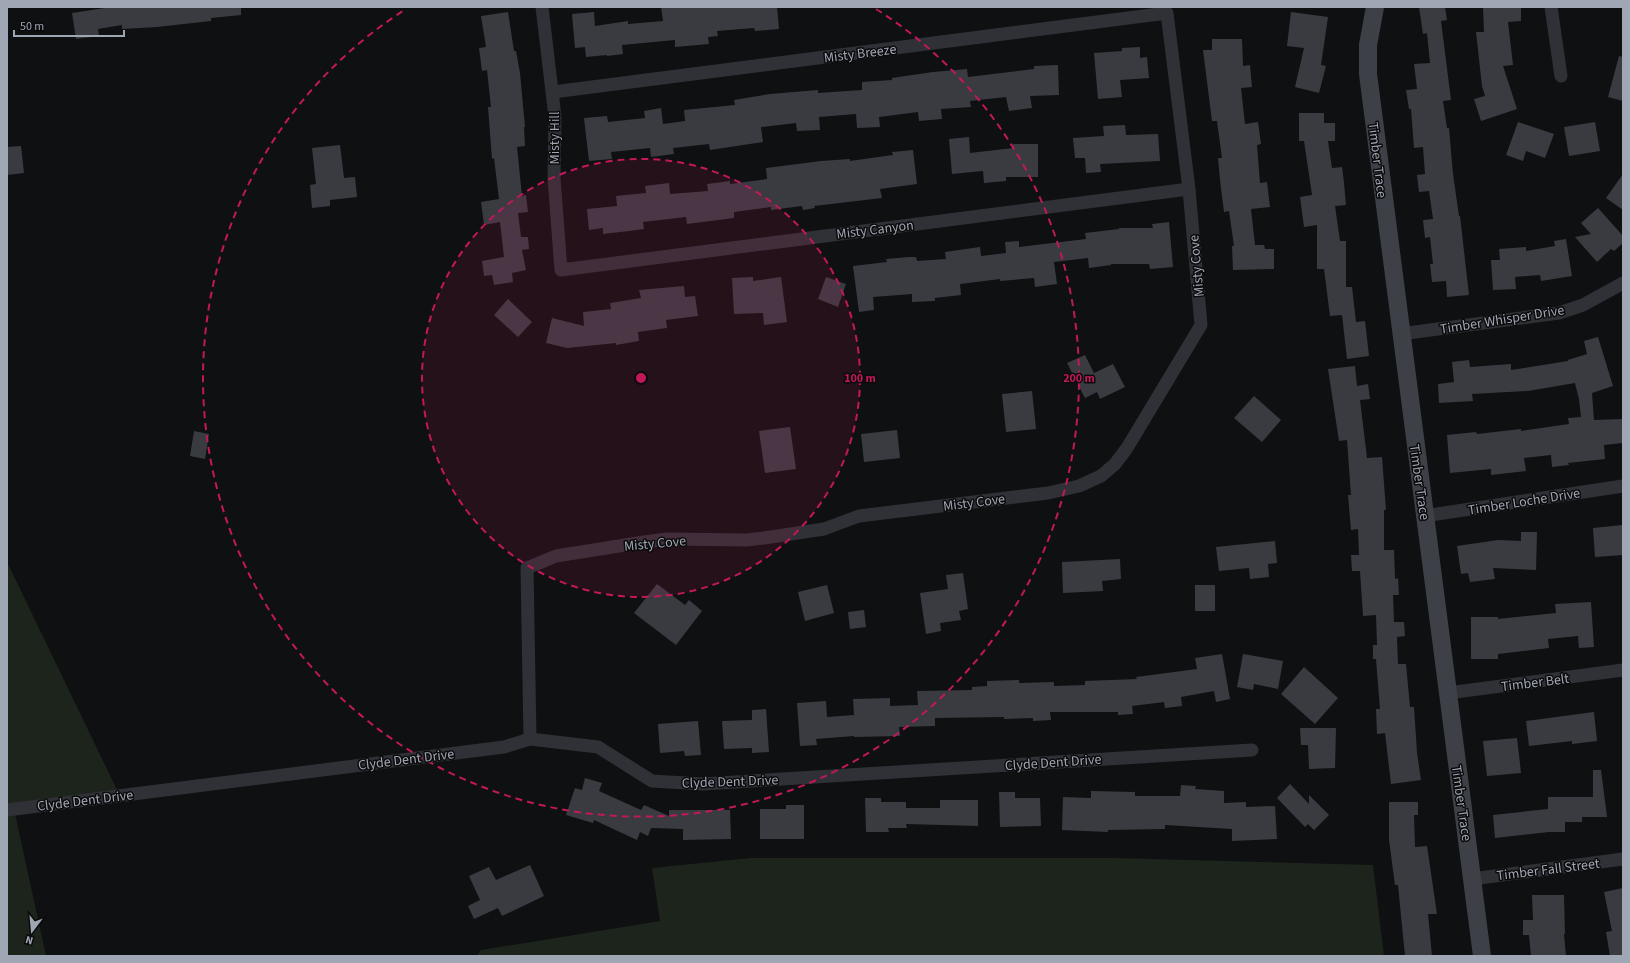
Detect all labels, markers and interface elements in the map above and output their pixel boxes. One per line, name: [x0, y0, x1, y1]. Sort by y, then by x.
scale bar: [14, 12, 124, 38]
text: 50 m: [20, 18, 44, 35]
street label: Misty Breeze: [823, 40, 898, 68]
street label: Misty Hill: [545, 111, 565, 165]
street label: Timber Trace: [1362, 121, 1392, 199]
street label: Misty Canyon: [835, 215, 915, 245]
street label: Misty Cove: [1184, 234, 1210, 298]
street label: Timber Whisper Drive: [1439, 300, 1566, 340]
text: 100 m: [844, 370, 876, 387]
text: 200 m: [1063, 370, 1095, 387]
centre of rings: [634, 371, 648, 385]
street label: Timber Trace: [1404, 443, 1434, 521]
street label: Timber Loche Drive: [1467, 483, 1582, 521]
street label: Misty Cove: [942, 489, 1006, 517]
street label: Misty Cove: [623, 531, 687, 557]
street label: Timber Belt: [1500, 669, 1571, 697]
street label: Clyde Dent Drive: [357, 744, 455, 776]
street label: Clyde Dent Drive: [1004, 750, 1102, 776]
street label: Timber Trace: [1446, 764, 1476, 842]
street label: Clyde Dent Drive: [681, 770, 779, 794]
street label: Clyde Dent Drive: [36, 785, 134, 817]
street label: Timber Fall Street: [1496, 854, 1601, 886]
north arrow: [12, 911, 52, 951]
text: N: [24, 932, 35, 948]

